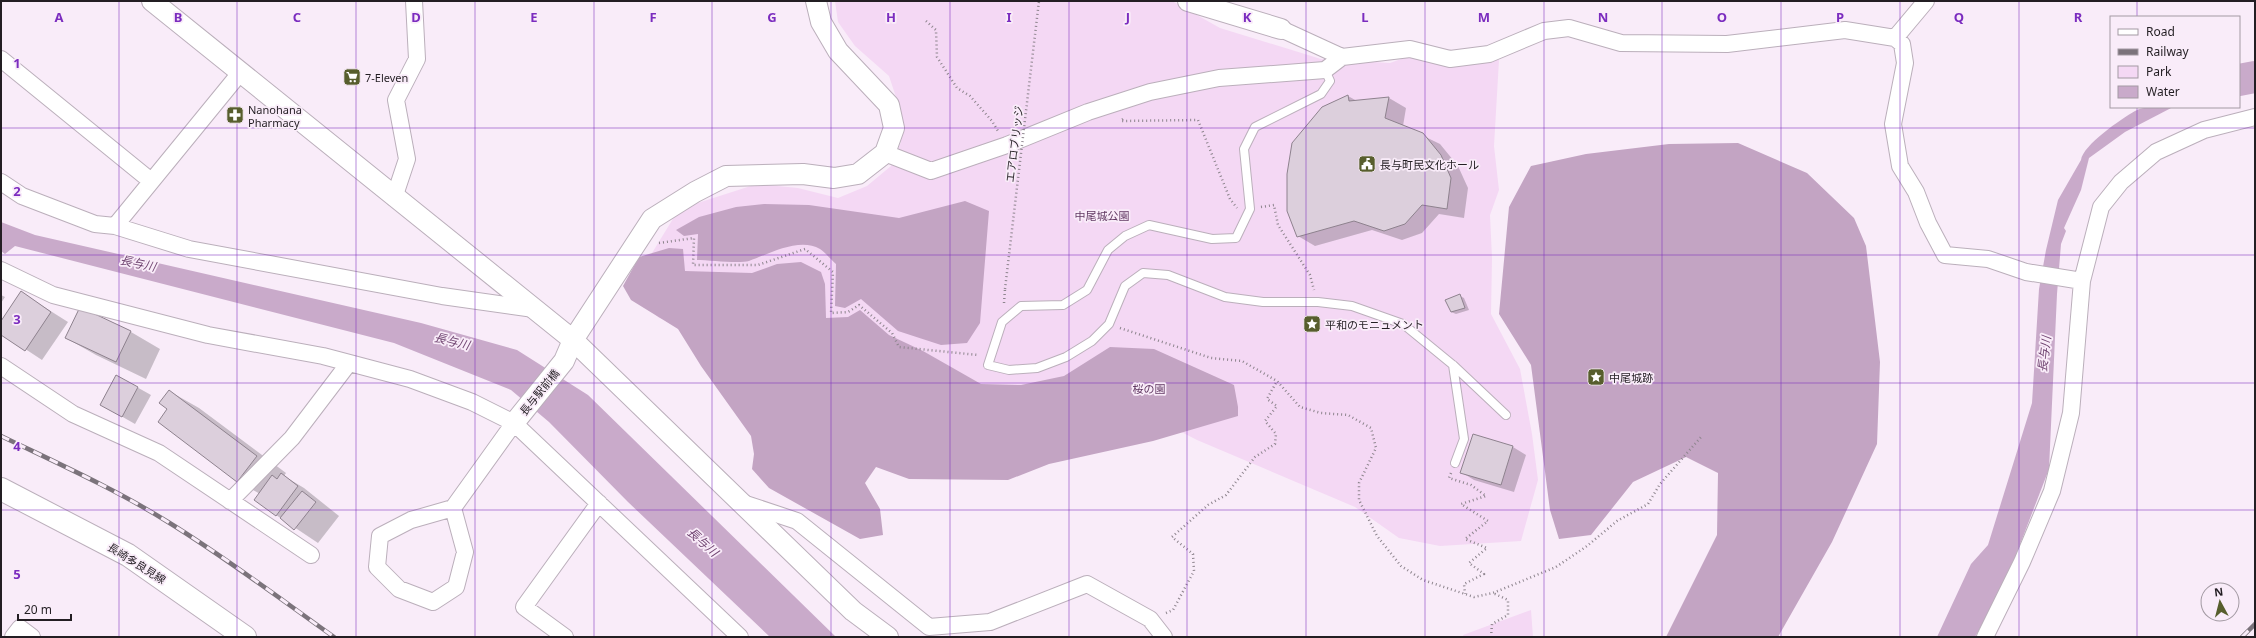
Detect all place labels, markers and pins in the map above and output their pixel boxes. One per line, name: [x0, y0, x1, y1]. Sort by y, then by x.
supermarket icon: 7-Eleven: [342, 67, 362, 87]
place label: 7-Eleven: [365, 70, 408, 85]
place label: Nanohana Pharmacy: [248, 102, 302, 130]
pharmacy icon: Nanohana Pharmacy: [225, 105, 245, 125]
public building icon: 長与町民文化ホール: [1357, 154, 1377, 174]
place label: 長与町民文化ホール: [1380, 157, 1479, 172]
place icon: 平和のモニュメント: [1302, 314, 1322, 334]
place label: 平和のモニュメント: [1325, 317, 1424, 332]
place icon: 中尾城跡: [1586, 367, 1606, 387]
place label: 中尾城跡: [1609, 370, 1653, 385]

